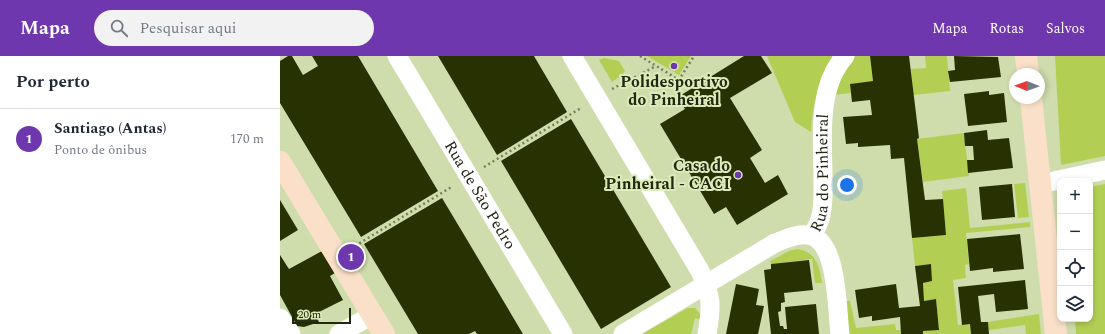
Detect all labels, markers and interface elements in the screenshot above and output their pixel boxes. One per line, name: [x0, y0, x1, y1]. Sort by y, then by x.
search box: [94, 10, 374, 46]
text: Mapa: [20, 14, 70, 43]
icon: search: [108, 17, 130, 39]
text: Pesquisar aqui: [140, 17, 237, 40]
text: Mapa: [932, 18, 967, 39]
text: Rotas: [989, 18, 1024, 39]
text: Salvos: [1046, 18, 1085, 39]
marker: Polidesportivo do Pinheiral: [669, 61, 679, 71]
north arrow: [1009, 68, 1045, 104]
text: Por perto: [16, 69, 90, 95]
place label: Polidesportivo do Pinheiral: [620, 70, 728, 112]
street label: Rua do Pinheiral: [804, 113, 835, 236]
text: Santiago (Antas): [54, 117, 166, 140]
text: 1: [25, 129, 33, 149]
text: 170 m: [230, 129, 264, 149]
street label: Rua de São Pedro: [438, 136, 522, 254]
text: Ponto de ônibus: [54, 140, 147, 160]
place label: Casa do Pinheiral - CACI: [605, 154, 730, 196]
marker: Casa do Pinheiral - CACI: [733, 170, 743, 180]
your location: [837, 175, 857, 195]
map controls: [1057, 178, 1093, 322]
button: +: [1057, 178, 1093, 214]
button: −: [1057, 214, 1093, 250]
pin: 1: [338, 242, 364, 272]
button: locate: [1057, 250, 1093, 286]
button: layers: [1057, 286, 1093, 322]
scale bar: [292, 306, 351, 325]
text: 20 m: [298, 306, 321, 323]

